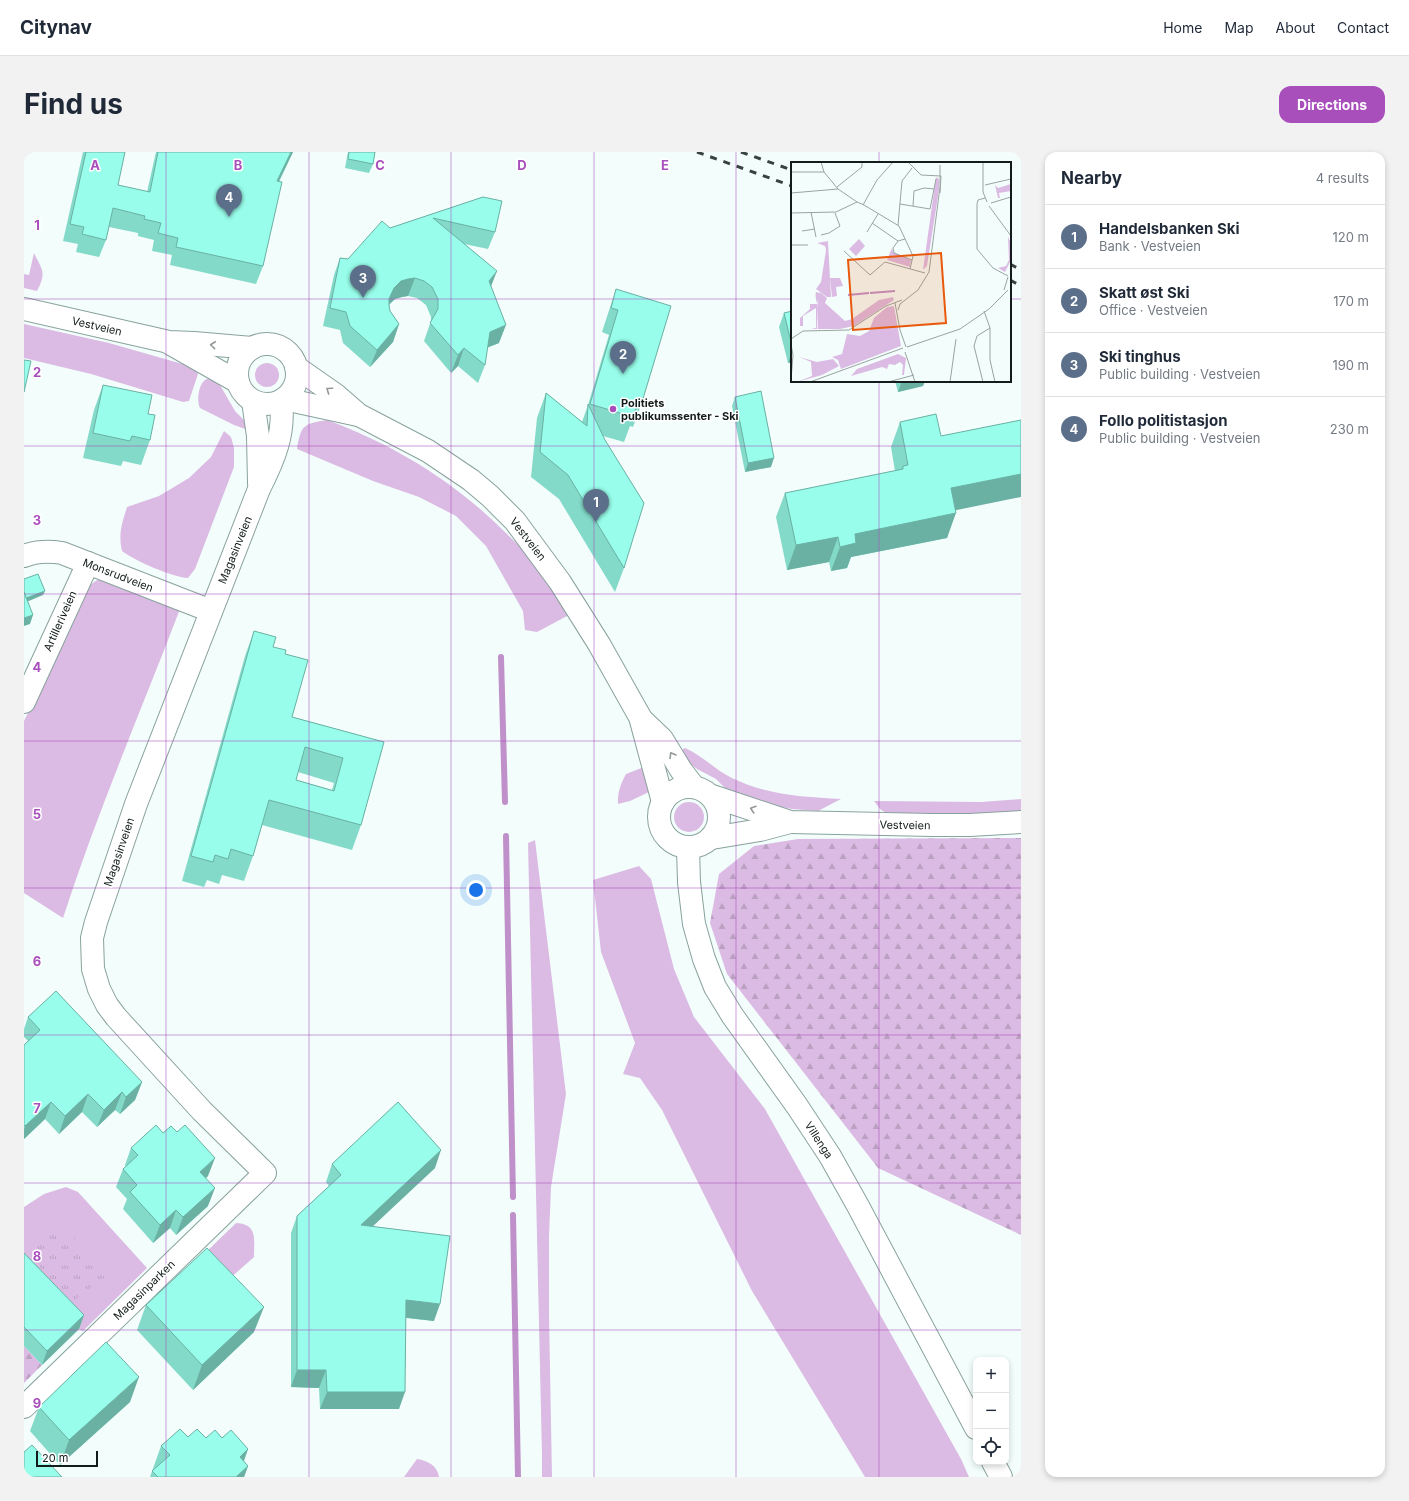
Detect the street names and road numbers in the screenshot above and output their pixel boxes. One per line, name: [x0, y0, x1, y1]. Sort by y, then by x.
street label: Vestveien: [71, 313, 123, 339]
street label: Magasinveien: [215, 514, 255, 586]
street label: Vestveien: [507, 515, 549, 563]
street label: Monsrudveien: [81, 555, 155, 595]
street label: Artilleriveien: [40, 589, 80, 653]
street label: Magasinveien: [101, 816, 137, 888]
street label: Vestveien: [879, 818, 931, 832]
street label: Villenga: [802, 1119, 836, 1161]
street label: Magasinparken: [110, 1257, 178, 1323]

